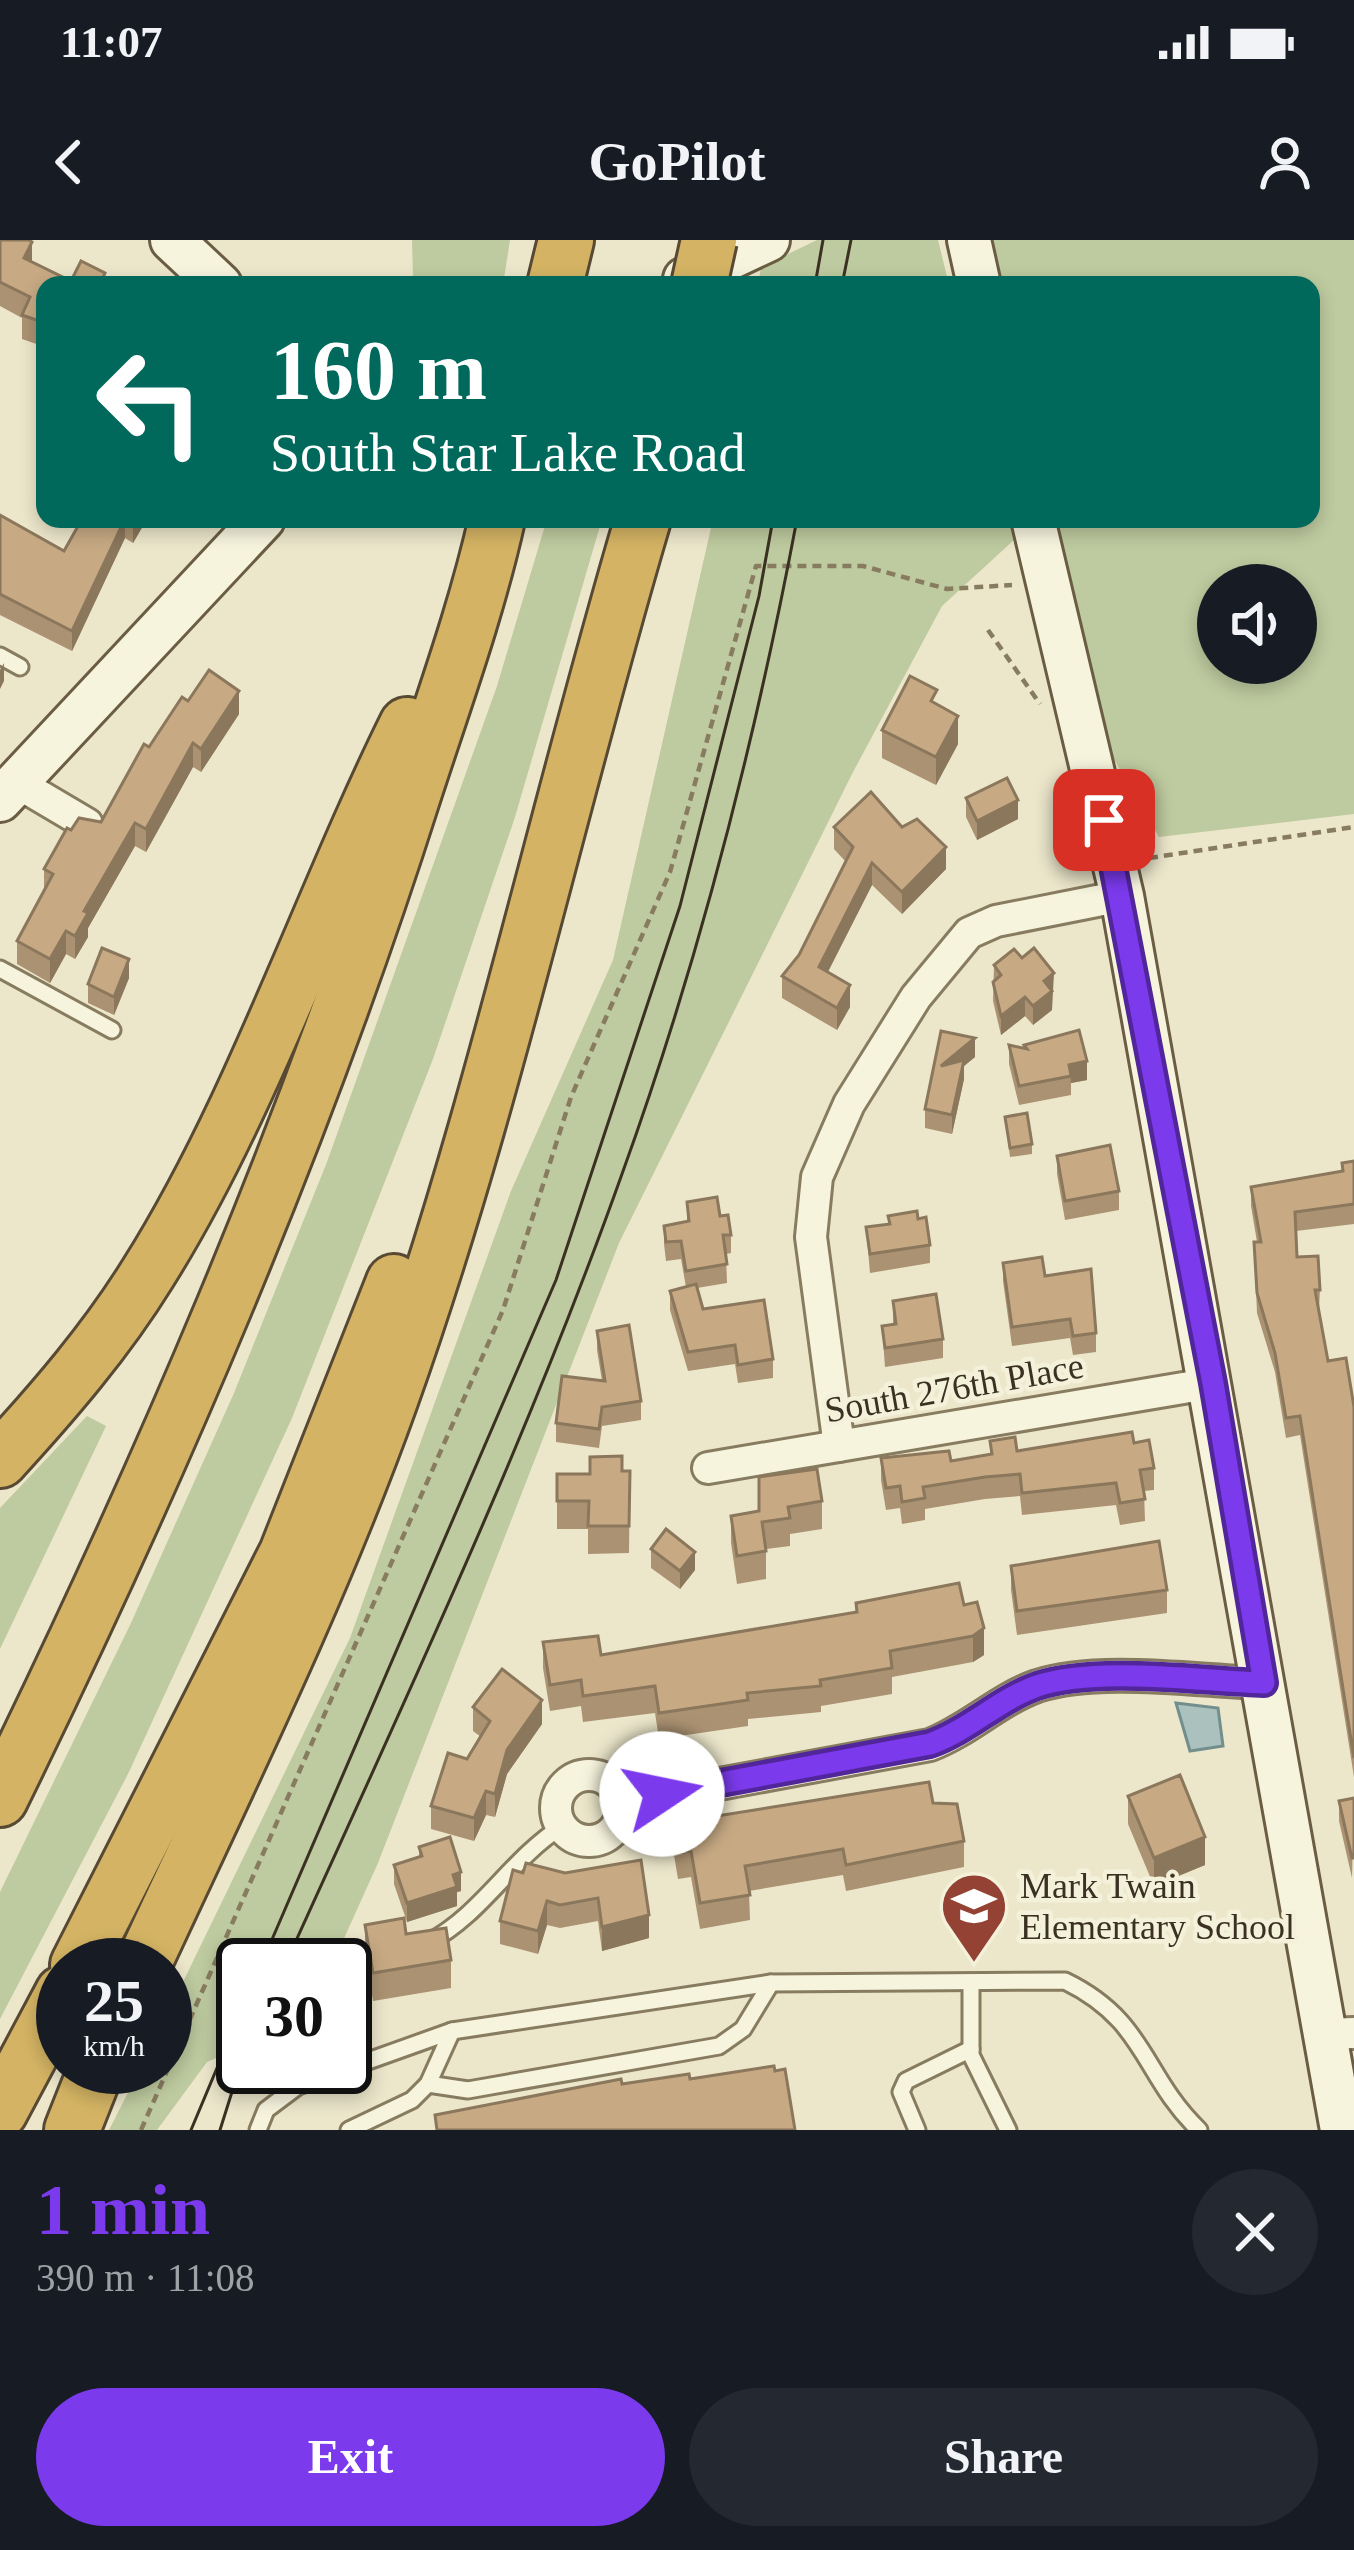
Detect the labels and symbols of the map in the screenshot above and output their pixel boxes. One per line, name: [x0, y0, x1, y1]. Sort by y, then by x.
pin: [1053, 769, 1155, 871]
street label: South 276th Place: [822, 1346, 1087, 1430]
position arrow: [599, 1731, 725, 1857]
place label: Mark Twain Elementary School: [1020, 1866, 1295, 1947]
school or university icon: Mark Twain Elementary School: [939, 1871, 1009, 1965]
speed limit sign: 30: [216, 1938, 372, 2094]

